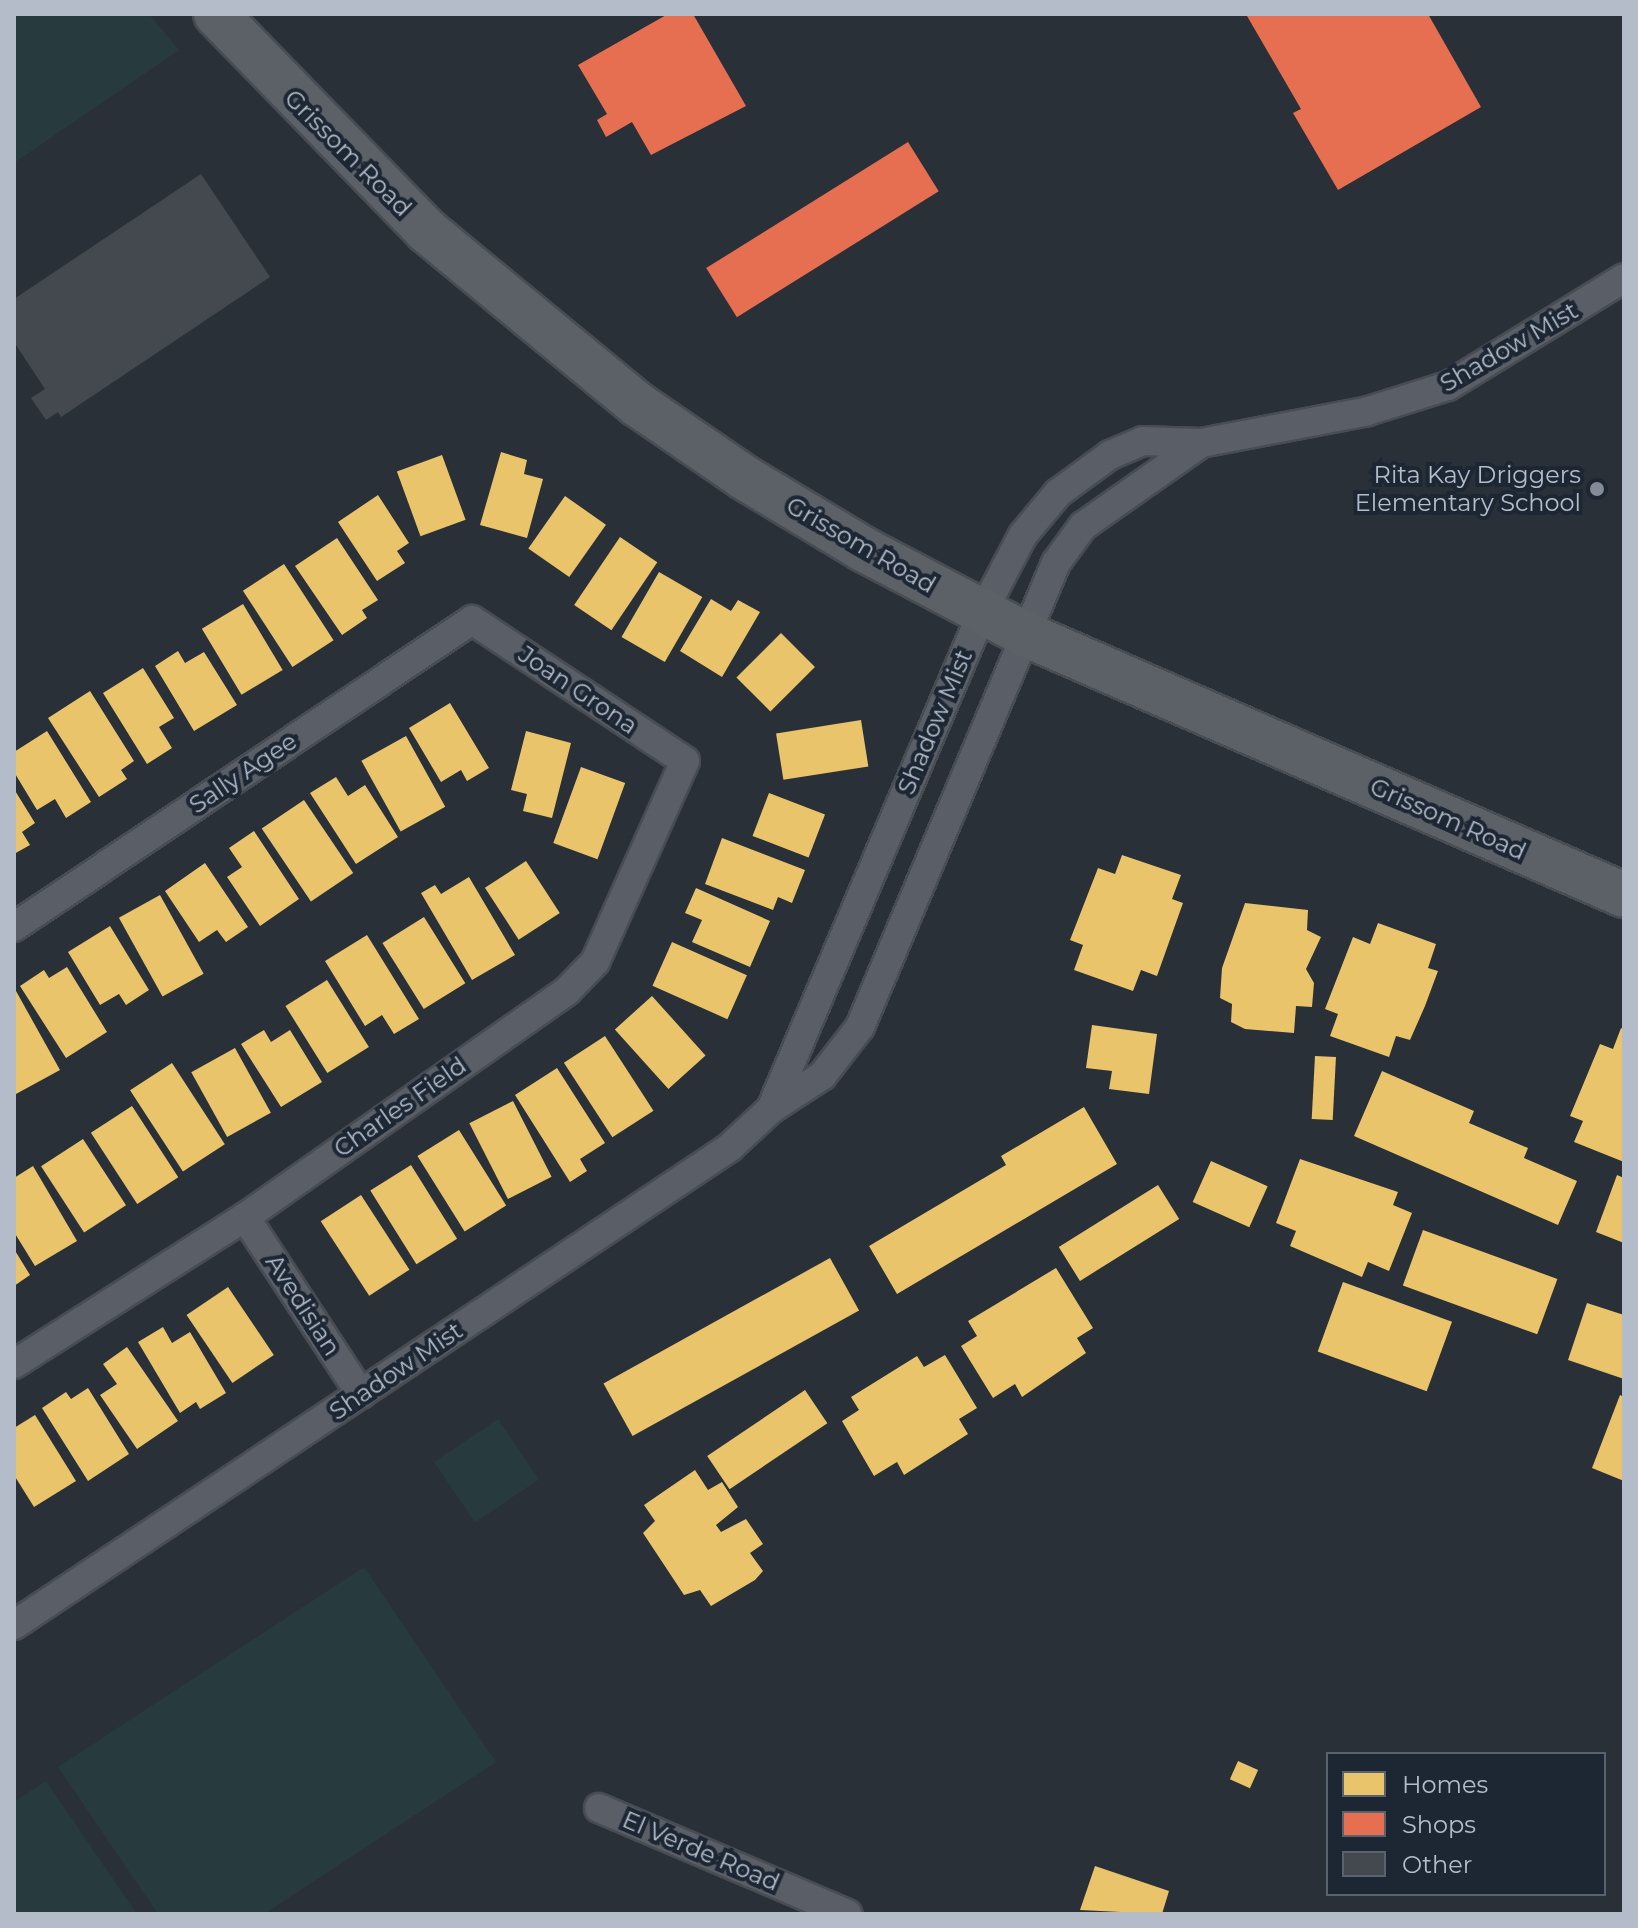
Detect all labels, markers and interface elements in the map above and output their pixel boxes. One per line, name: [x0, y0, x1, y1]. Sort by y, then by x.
street label: Grissom Road: [279, 84, 417, 222]
street label: Shadow Mist: [1435, 296, 1583, 398]
place label: Rita Kay Driggers Elementary School: [1355, 461, 1581, 517]
marker: Rita Kay Driggers Elementary School: [1588, 480, 1606, 498]
street label: Grissom Road: [781, 491, 941, 599]
street label: Joan Grona: [513, 640, 643, 740]
street label: Shadow Mist: [892, 645, 978, 799]
street label: Sally Agee: [184, 727, 302, 819]
street label: Grissom Road: [1366, 772, 1530, 866]
street label: Charles Field: [328, 1051, 472, 1163]
street label: Avedisian: [260, 1249, 346, 1361]
street label: Shadow Mist: [324, 1316, 468, 1426]
legend: [1326, 1752, 1606, 1896]
text: Homes: [1402, 1770, 1488, 1799]
street label: El Verde Road: [618, 1805, 784, 1897]
text: Shops: [1402, 1810, 1476, 1839]
text: Other: [1402, 1850, 1472, 1879]

